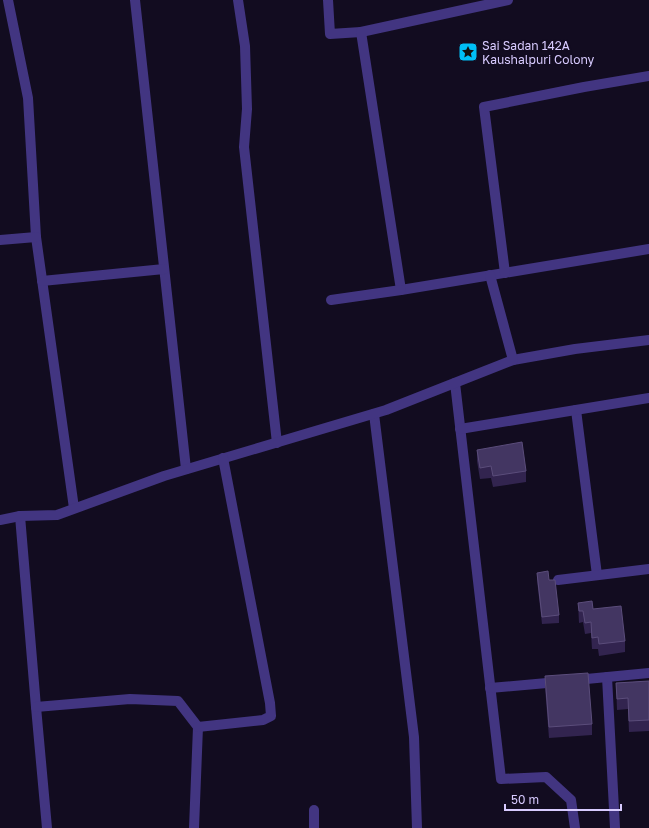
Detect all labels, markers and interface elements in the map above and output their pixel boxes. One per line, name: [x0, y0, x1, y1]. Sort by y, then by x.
place label: Sai Sadan 142A Kaushalpuri Colony: [482, 38, 595, 67]
place icon: Sai Sadan 142A Kaushalpuri Colony: [457, 41, 479, 63]
scale bar: [505, 786, 621, 812]
text: 50 m: [511, 792, 539, 807]

